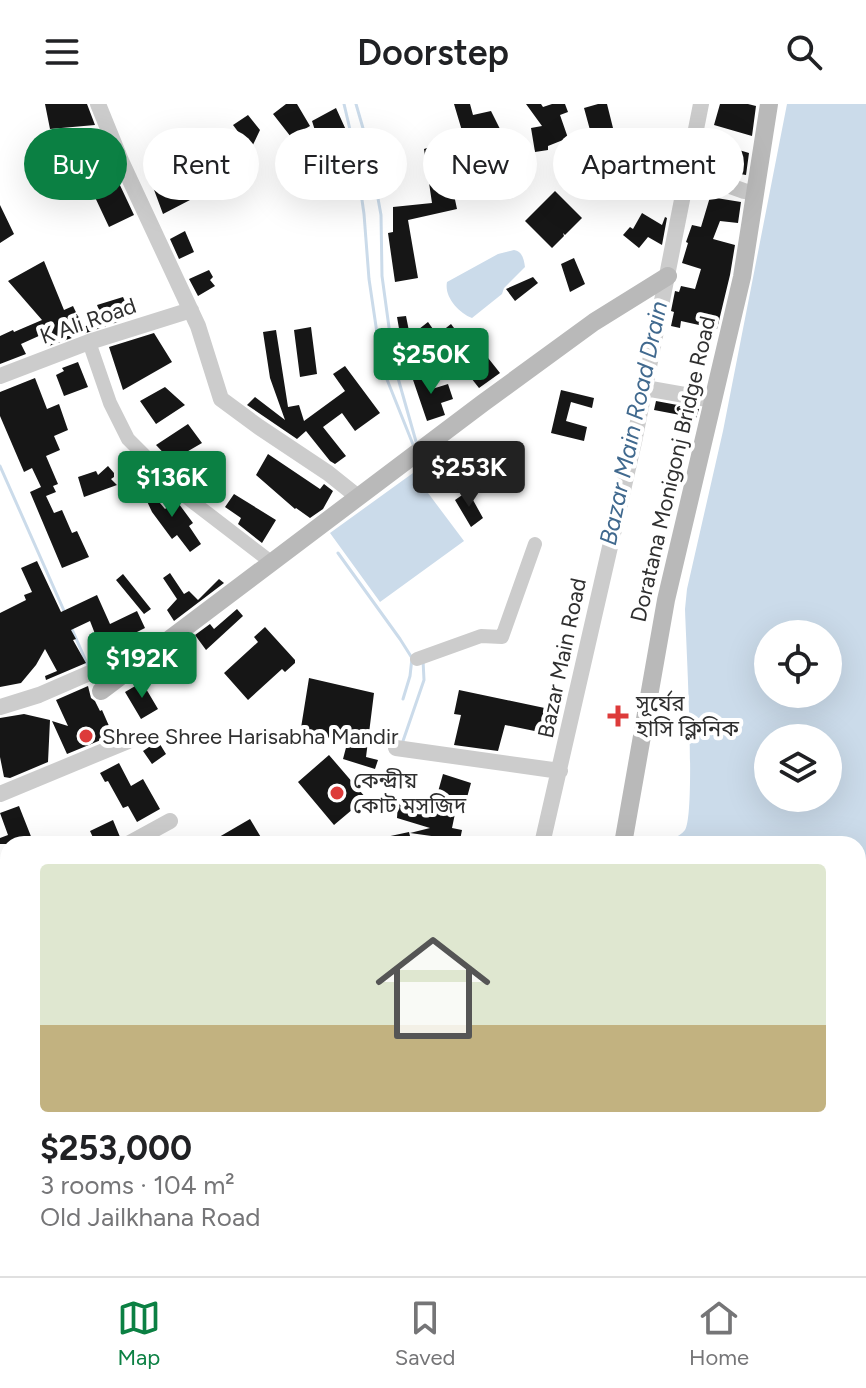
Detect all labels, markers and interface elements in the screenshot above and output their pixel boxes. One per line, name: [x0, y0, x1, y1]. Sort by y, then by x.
icon: menu: [40, 30, 84, 74]
icon: search: [782, 30, 826, 74]
text: Doorstep: [357, 31, 509, 74]
chip: Buy: [24, 128, 127, 200]
chip: Rent: [143, 128, 259, 200]
chip: Filters: [275, 128, 407, 200]
chip: New: [423, 128, 537, 200]
chip: Apartment: [553, 128, 744, 200]
street label: K Ali Road: [36, 292, 140, 350]
water label: Bazar Main Road Drain: [593, 298, 673, 548]
street label: Doratana Monigonj Bridge Road: [625, 314, 721, 624]
pin: $250K: [375, 328, 487, 396]
text: $250K: [392, 338, 470, 370]
pin: $253K: [413, 441, 525, 509]
pin: $136K: [116, 451, 228, 519]
text: $253K: [431, 451, 507, 483]
text: $136K: [136, 461, 208, 493]
street label: Bazar Main Road: [532, 576, 592, 740]
map controls: [754, 620, 842, 812]
button: locate: [754, 620, 842, 708]
pin: $192K: [86, 632, 198, 700]
text: $192K: [106, 642, 178, 674]
place label: সূর্যের হাসি ক্লিনিক: [635, 690, 739, 742]
marker: সূর্যের হাসি ক্লিনিক: [607, 705, 629, 727]
place label: Shree Shree Harisabha Mandir: [102, 723, 399, 750]
button: layers: [754, 724, 842, 812]
marker: Shree Shree Harisabha Mandir: [77, 727, 95, 745]
place label: কেন্দ্রীয় কোট মসজিদ: [353, 767, 467, 819]
marker: কেন্দ্রীয় কোট মসজিদ: [328, 784, 346, 802]
icon: home: [361, 916, 505, 1060]
text: $253,000: [40, 1128, 192, 1169]
text: 3 rooms · 104 m²: [40, 1169, 235, 1201]
text: Old Jailkhana Road: [40, 1201, 260, 1233]
tab: Map: [117, 1296, 161, 1371]
tab: Saved: [395, 1296, 455, 1371]
tab: Home: [689, 1296, 749, 1371]

